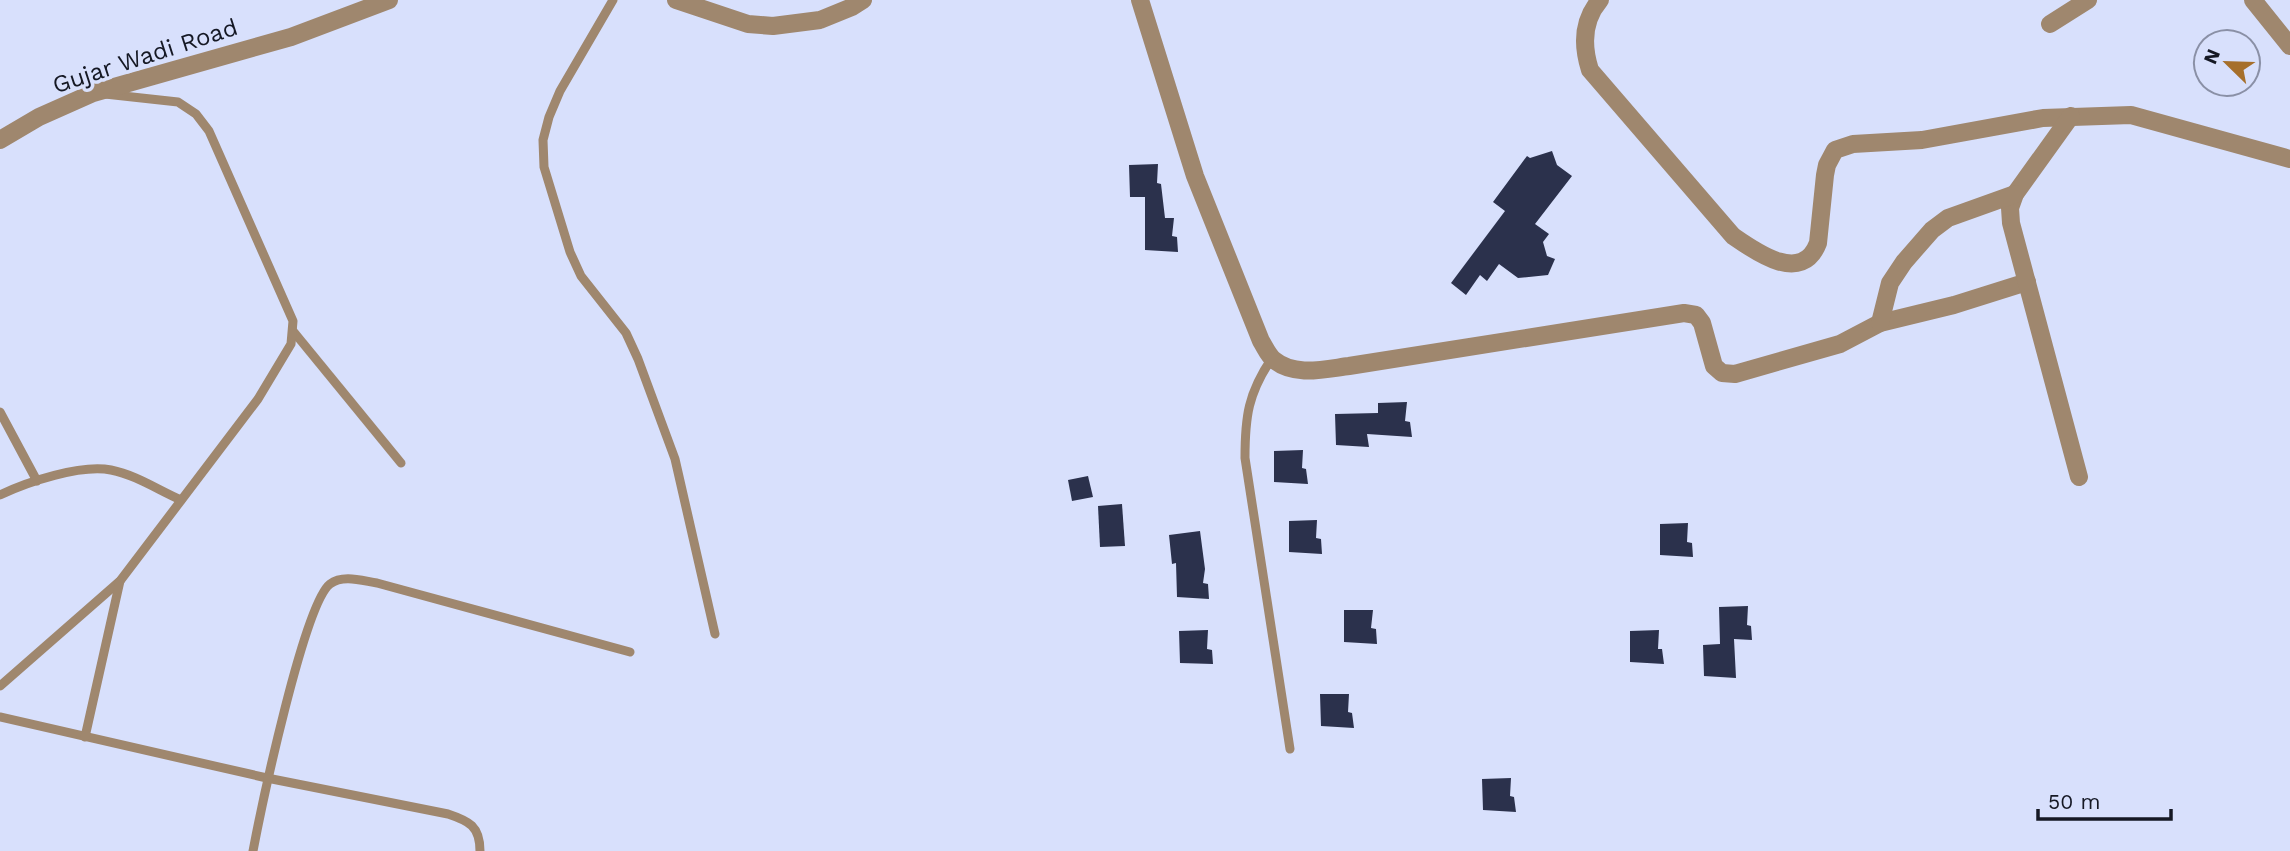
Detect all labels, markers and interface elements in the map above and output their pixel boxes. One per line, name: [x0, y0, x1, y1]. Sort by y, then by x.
street label: Gujar Wadi Road: [49, 13, 241, 99]
north arrow: [2192, 28, 2262, 98]
text: N: [2198, 46, 2225, 68]
scale bar: [2038, 778, 2171, 822]
text: 50 m: [2048, 789, 2100, 814]

